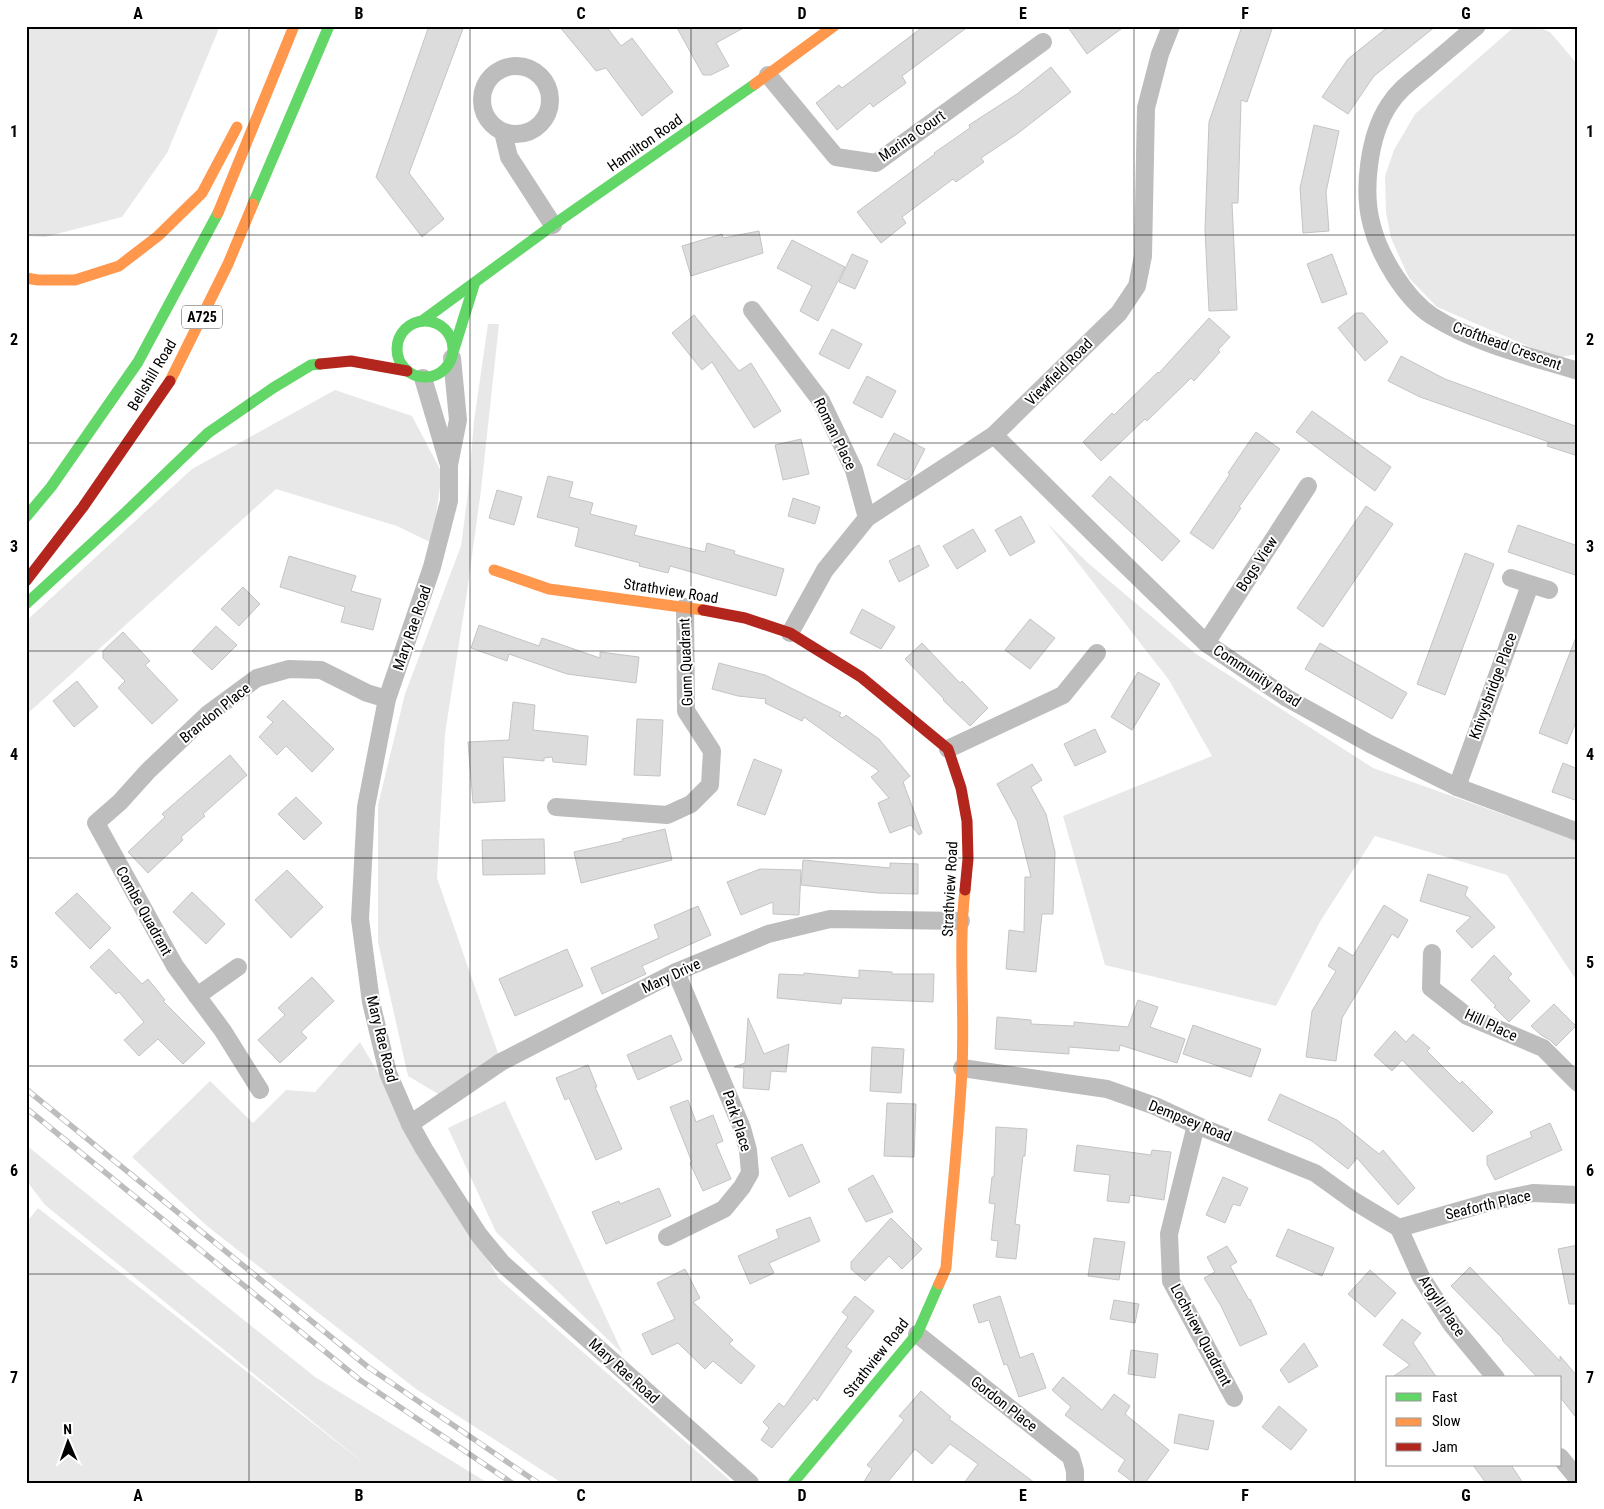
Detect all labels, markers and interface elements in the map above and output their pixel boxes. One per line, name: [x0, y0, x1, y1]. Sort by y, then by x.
text: A: [133, 4, 143, 23]
text: B: [355, 4, 364, 23]
text: C: [576, 4, 586, 23]
text: D: [797, 4, 807, 23]
text: E: [1019, 4, 1027, 23]
text: F: [1241, 4, 1249, 23]
text: G: [1461, 4, 1471, 23]
street label: Marina Court: [875, 107, 949, 165]
street label: Hamilton Road: [604, 111, 686, 175]
text: 1: [10, 122, 18, 141]
text: 1: [1586, 122, 1594, 141]
road number: A725: [182, 306, 222, 328]
street label: Crofthead Crescent: [1450, 318, 1564, 374]
text: 2: [10, 330, 18, 349]
text: 2: [1586, 330, 1594, 349]
street label: Viewfield Road: [1022, 335, 1096, 409]
street label: Bellshill Road: [124, 336, 180, 414]
street label: Roman Place: [810, 395, 860, 473]
street label: Bogs View: [1233, 533, 1282, 595]
text: 3: [10, 537, 18, 556]
text: 3: [1586, 537, 1594, 556]
street label: Strathview Road: [622, 575, 720, 607]
street label: Mary Rae Road: [389, 583, 435, 673]
street label: Gunn Quadrant: [675, 618, 697, 706]
street label: Knivysbridge Place: [1465, 630, 1521, 742]
street label: Community Road: [1210, 641, 1304, 711]
street label: Brandon Place: [176, 679, 254, 747]
text: 4: [10, 745, 18, 764]
text: 4: [1586, 745, 1594, 764]
street label: Strathview Road: [939, 841, 961, 937]
street label: Combe Quadrant: [112, 863, 176, 959]
text: 5: [10, 953, 18, 972]
text: 5: [1586, 953, 1594, 972]
street label: Mary Drive: [639, 955, 703, 997]
street label: Mary Rae Road: [363, 994, 401, 1084]
street label: Hill Place: [1462, 1005, 1520, 1045]
street label: Park Place: [719, 1088, 755, 1154]
street label: Dempsey Road: [1146, 1096, 1234, 1146]
text: 6: [10, 1161, 18, 1180]
text: 6: [1586, 1161, 1594, 1180]
street label: Seaforth Place: [1443, 1186, 1533, 1224]
street label: Argyll Place: [1415, 1272, 1469, 1340]
street label: Lochview Quadrant: [1167, 1281, 1235, 1389]
street label: Strathview Road: [839, 1315, 913, 1401]
street label: Mary Rae Road: [585, 1335, 663, 1407]
text: 7: [10, 1368, 18, 1387]
text: 7: [1586, 1368, 1594, 1387]
street label: Gordon Place: [967, 1372, 1041, 1436]
legend: [1386, 1376, 1562, 1466]
text: Fast: [1432, 1388, 1457, 1406]
text: Slow: [1432, 1412, 1461, 1430]
north arrow: [42, 1416, 92, 1466]
text: N: [63, 1421, 72, 1437]
text: Jam: [1432, 1438, 1458, 1456]
text: A: [133, 1486, 143, 1505]
text: B: [355, 1486, 364, 1505]
text: C: [576, 1486, 586, 1505]
text: D: [797, 1486, 807, 1505]
text: E: [1019, 1486, 1027, 1505]
text: F: [1241, 1486, 1249, 1505]
text: G: [1461, 1486, 1471, 1505]

